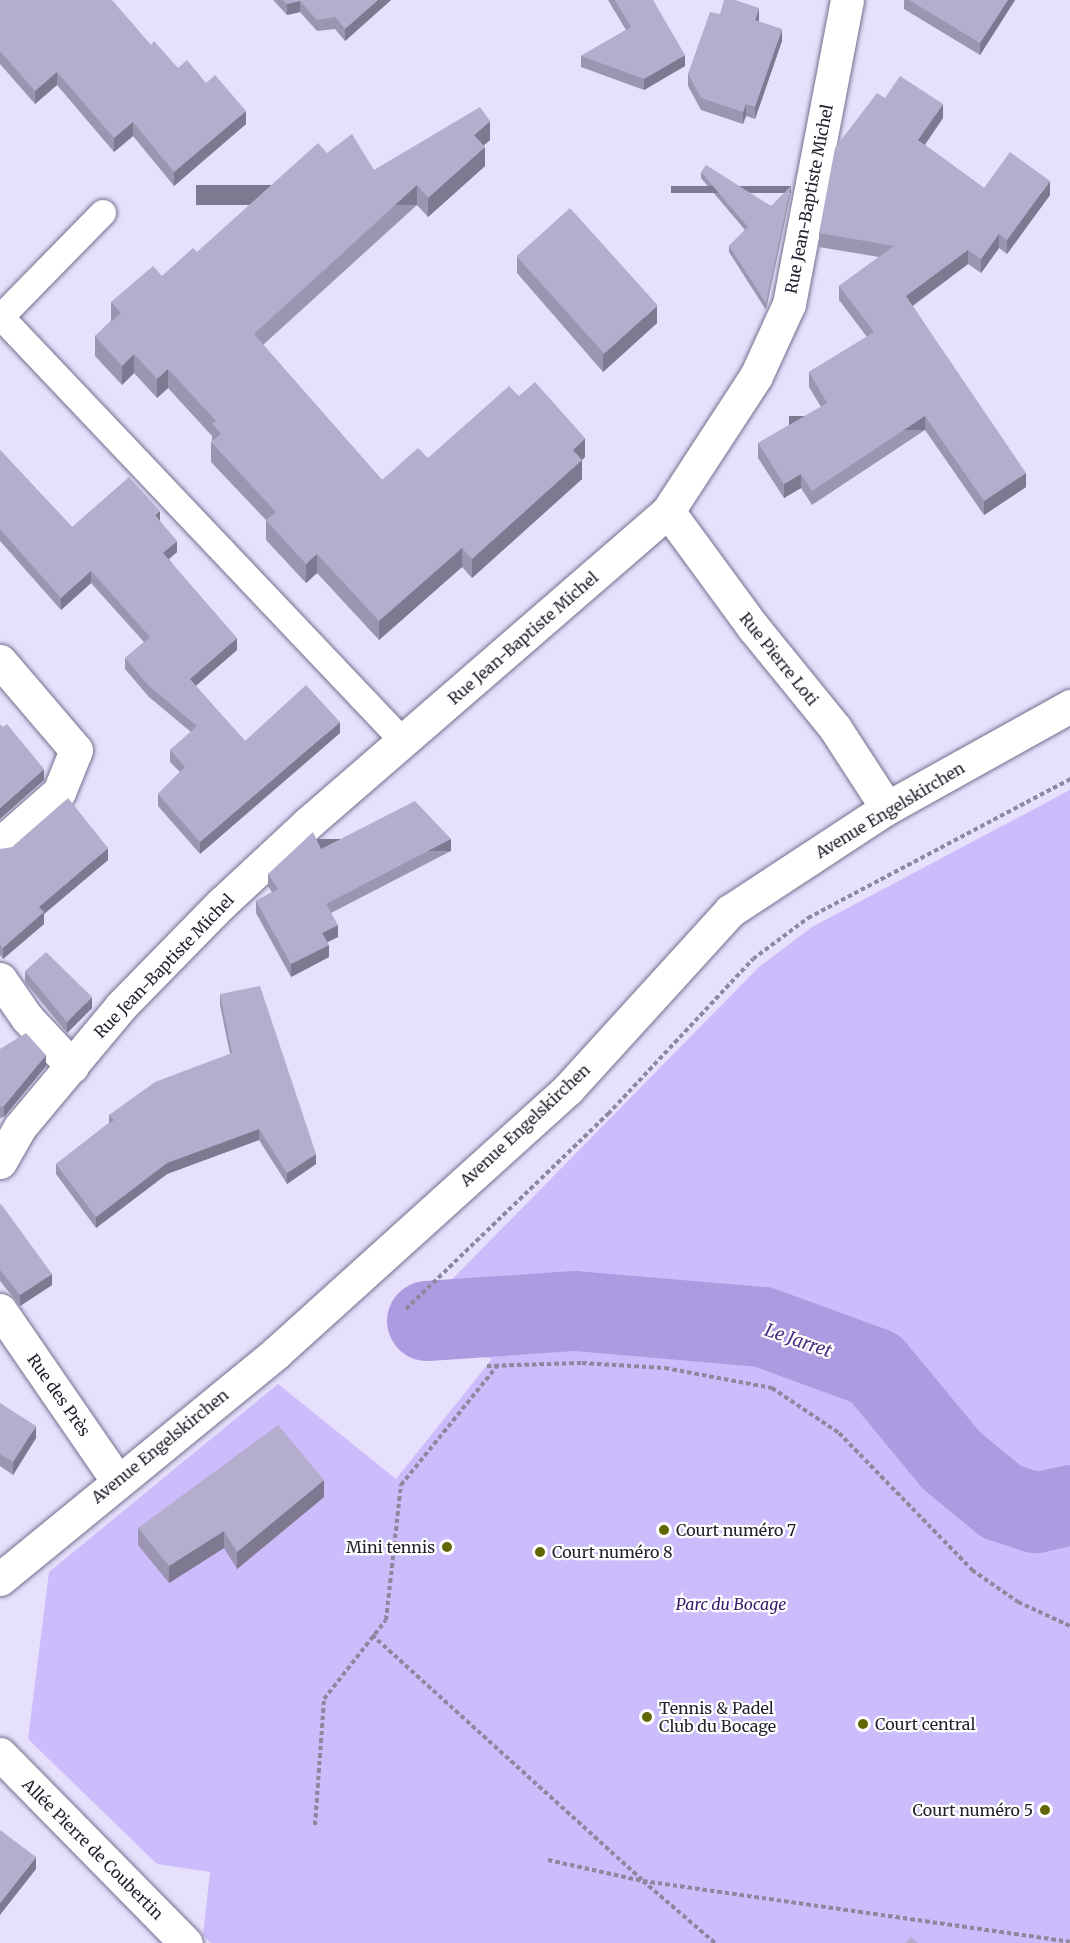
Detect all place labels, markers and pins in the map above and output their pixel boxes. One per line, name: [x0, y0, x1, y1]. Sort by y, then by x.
place label: Court numéro 7: [676, 1520, 796, 1540]
marker: Court numéro 7: [657, 1523, 671, 1537]
place label: Mini tennis: [346, 1537, 435, 1557]
marker: Mini tennis: [440, 1540, 454, 1554]
place label: Court numéro 8: [552, 1542, 673, 1562]
marker: Court numéro 8: [533, 1545, 547, 1559]
place label: Tennis & Padel Club du Bocage: [659, 1698, 776, 1736]
marker: Tennis & Padel Club du Bocage: [640, 1710, 654, 1724]
place label: Court central: [875, 1714, 975, 1734]
marker: Court central: [856, 1717, 870, 1731]
place label: Court numéro 5: [913, 1800, 1033, 1820]
marker: Court numéro 5: [1038, 1803, 1052, 1817]

